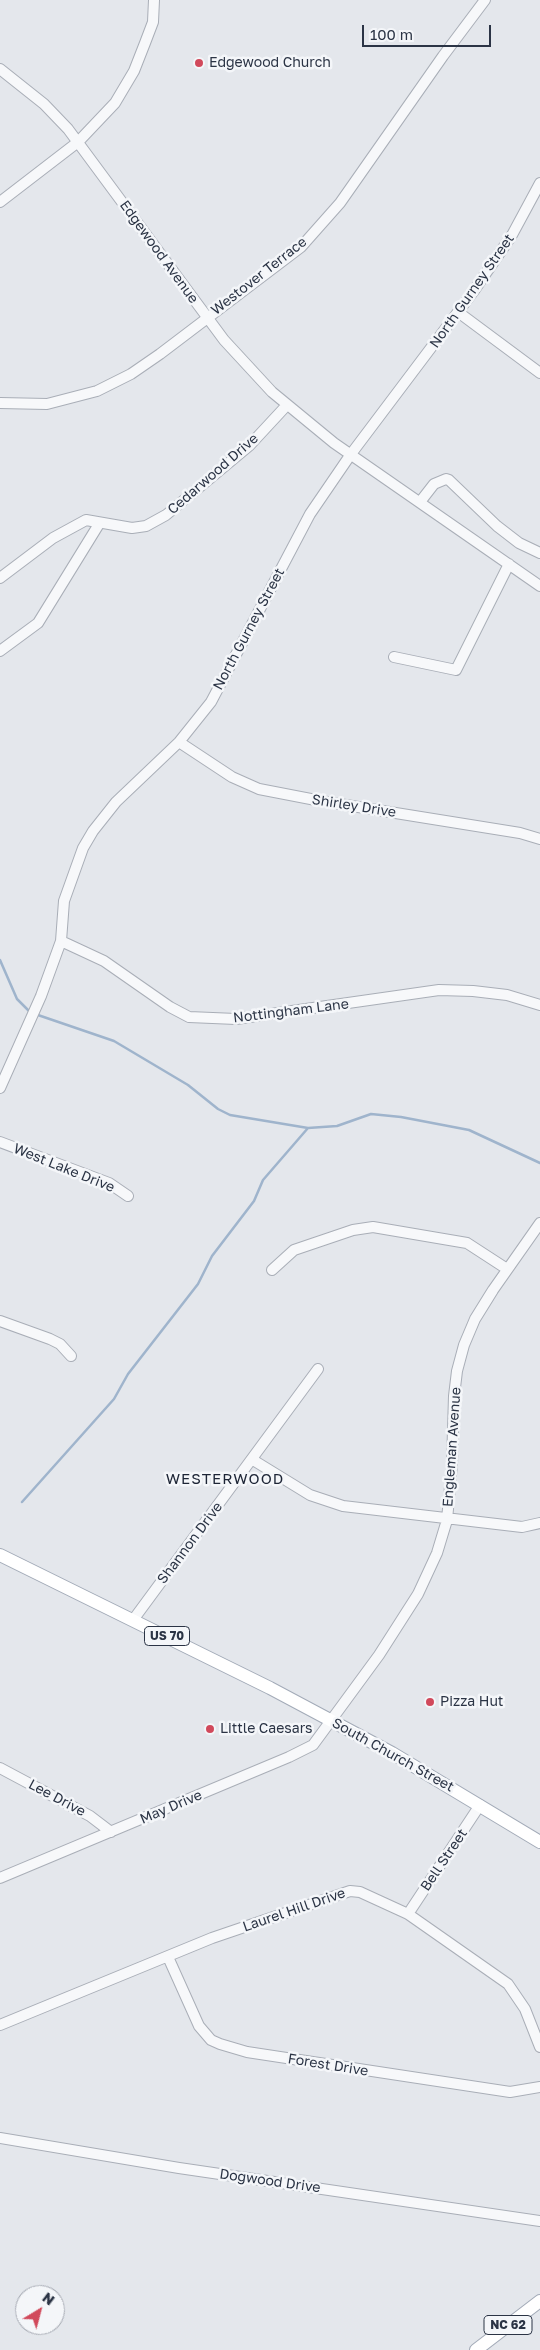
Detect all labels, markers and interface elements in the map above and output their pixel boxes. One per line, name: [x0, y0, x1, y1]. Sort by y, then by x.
scale bar: [365, 15, 494, 47]
text: 100 m: [370, 25, 413, 43]
place label: Edgewood Church: [209, 55, 331, 71]
marker: Edgewood Church: [193, 57, 205, 69]
street label: Edgewood Avenue: [116, 197, 202, 307]
street label: North Gurney Street: [426, 231, 518, 351]
street label: Westover Terrace: [208, 233, 310, 319]
street label: Cedarwood Drive: [164, 430, 262, 518]
street label: North Gurney Street: [210, 565, 288, 693]
street label: Shirley Drive: [311, 791, 397, 821]
street label: Nottingham Lane: [232, 996, 350, 1026]
street label: West Lake Drive: [11, 1140, 117, 1196]
street label: Engleman Avenue: [439, 1387, 465, 1507]
district label: WESTERWOOD: [164, 1470, 286, 1488]
street label: Shannon Drive: [154, 1499, 226, 1587]
road number: US 70: [144, 1626, 190, 1645]
place label: Pizza Hut: [440, 1694, 503, 1710]
marker: Pizza Hut: [424, 1696, 436, 1708]
street label: South Church Street: [329, 1715, 457, 1795]
place label: Little Caesars: [220, 1721, 313, 1737]
marker: Little Caesars: [204, 1723, 216, 1735]
street label: Lee Drive: [26, 1776, 88, 1820]
street label: May Drive: [137, 1786, 205, 1828]
street label: Bell Street: [417, 1826, 471, 1894]
street label: Laurel Hill Drive: [240, 1885, 348, 1935]
street label: Forest Drive: [287, 2050, 369, 2080]
street label: Dogwood Drive: [219, 2166, 321, 2196]
north arrow: [15, 2285, 65, 2335]
text: N: [39, 2288, 58, 2308]
road number: NC 62: [484, 2316, 532, 2334]

